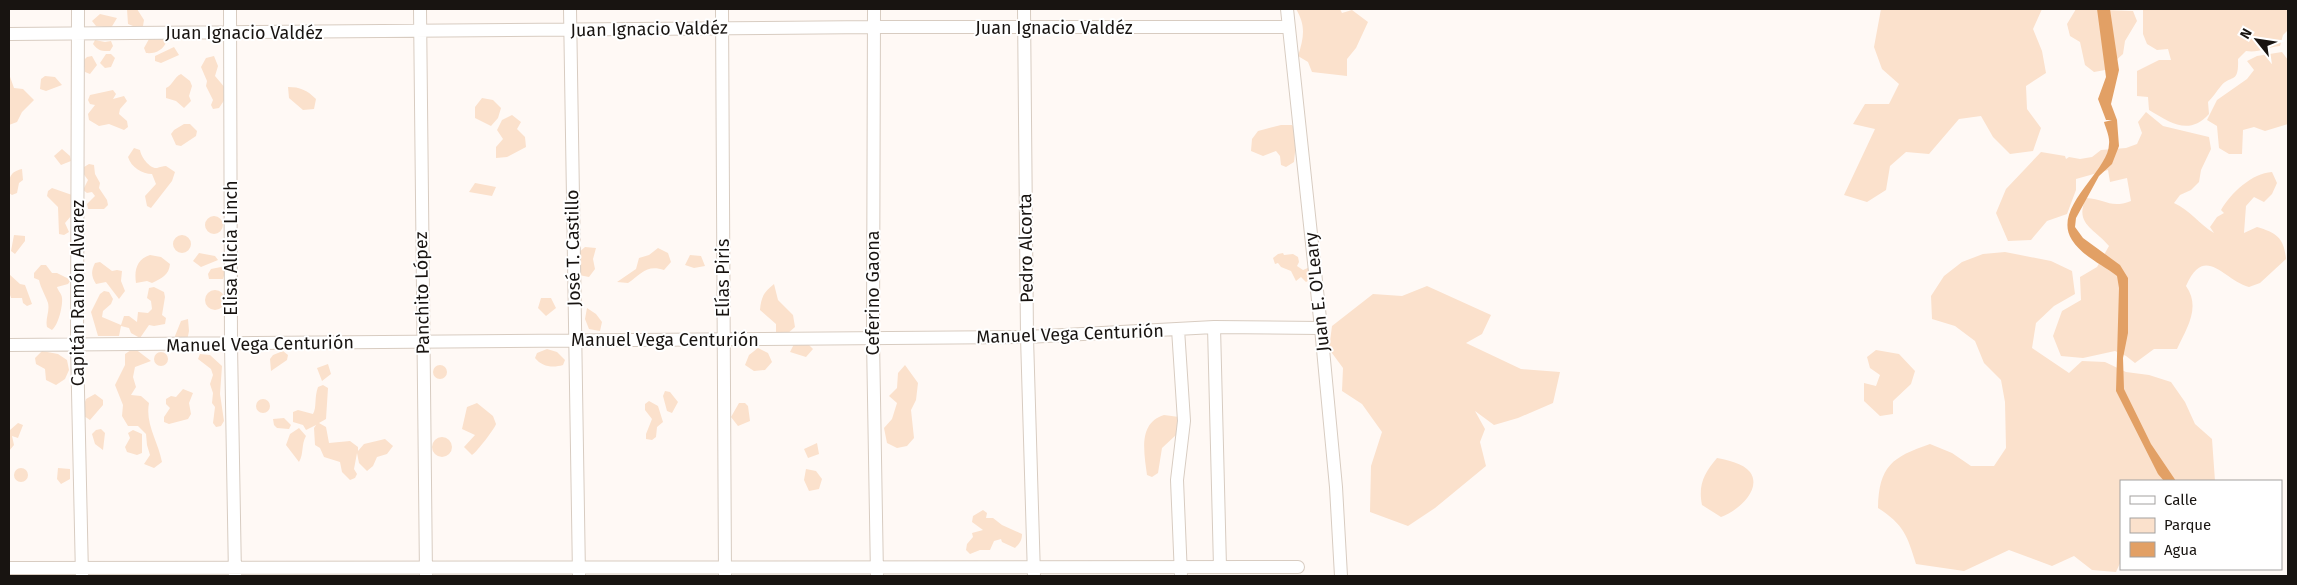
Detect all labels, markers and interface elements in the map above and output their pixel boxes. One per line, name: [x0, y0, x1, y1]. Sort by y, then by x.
north arrow: [2232, 15, 2282, 65]
street label: Juan Ignacio Valdéz: [570, 17, 728, 41]
street label: Juan Ignacio Valdéz: [975, 17, 1133, 39]
street label: Juan Ignacio Valdéz: [165, 22, 323, 44]
text: N: [2236, 25, 2256, 42]
street label: Elisa Alicia Linch: [220, 180, 242, 316]
street label: José T. Castillo: [561, 189, 585, 307]
street label: Pedro Alcorta: [1014, 193, 1038, 303]
street label: Capitán Ramón Alvarez: [67, 200, 89, 386]
street label: Ceferino Gaona: [862, 230, 884, 356]
street label: Panchito López: [410, 231, 434, 355]
street label: Juan E. O'Leary: [1300, 231, 1334, 353]
street label: Elías Piris: [712, 239, 734, 317]
street label: Manuel Vega Centurión: [976, 320, 1164, 348]
street label: Manuel Vega Centurión: [571, 329, 759, 351]
street label: Manuel Vega Centurión: [166, 331, 354, 357]
legend: [2120, 480, 2282, 570]
text: Calle: [2164, 491, 2197, 509]
text: Parque: [2164, 516, 2211, 534]
text: Agua: [2164, 541, 2197, 559]

